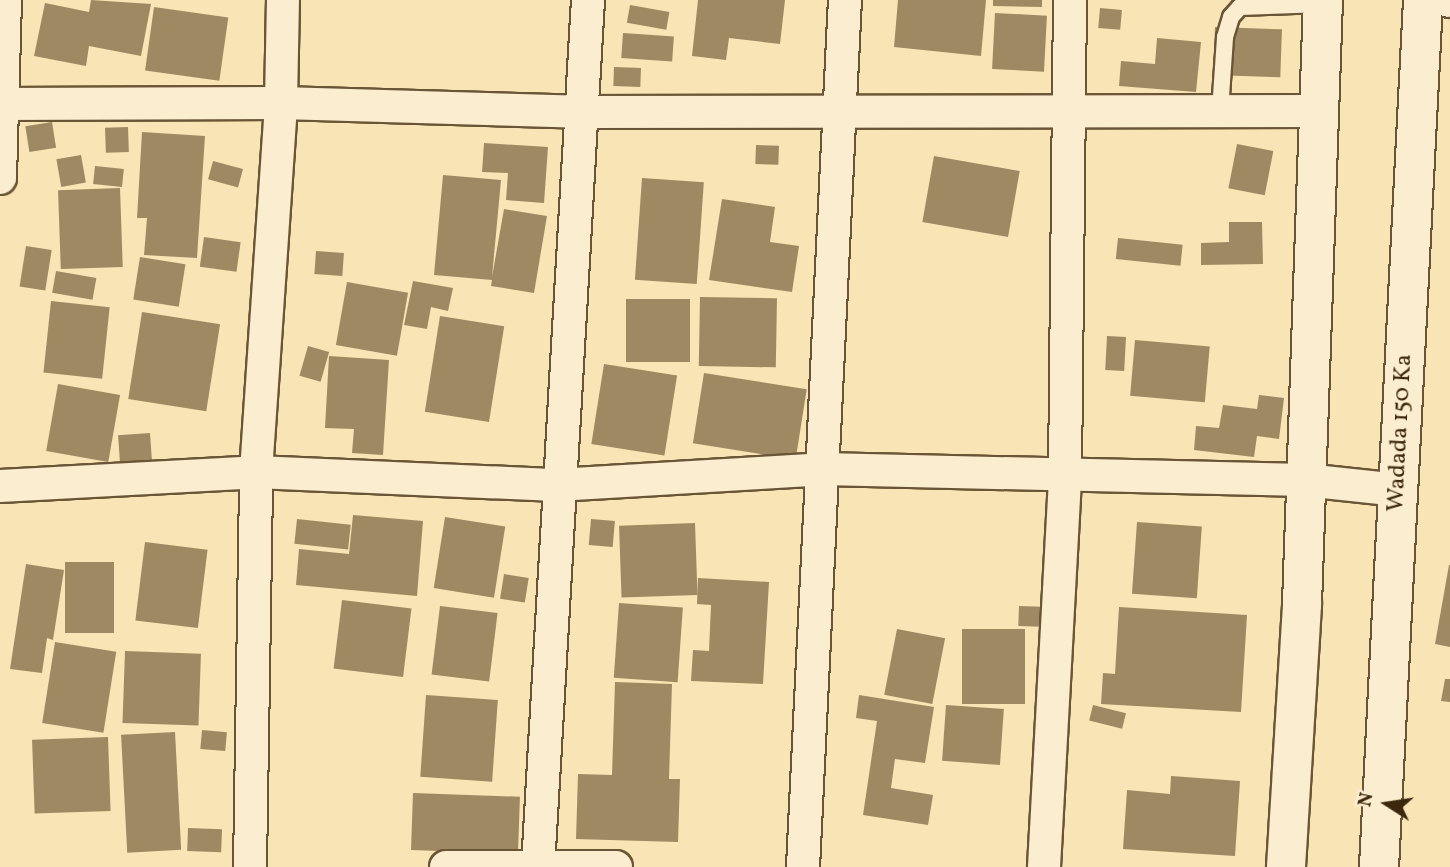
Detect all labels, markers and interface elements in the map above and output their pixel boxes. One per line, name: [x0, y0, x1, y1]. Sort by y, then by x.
street label: Wadada 150 Ka: [1382, 353, 1420, 513]
north arrow: [1352, 769, 1422, 839]
text: N: [1352, 790, 1381, 809]

